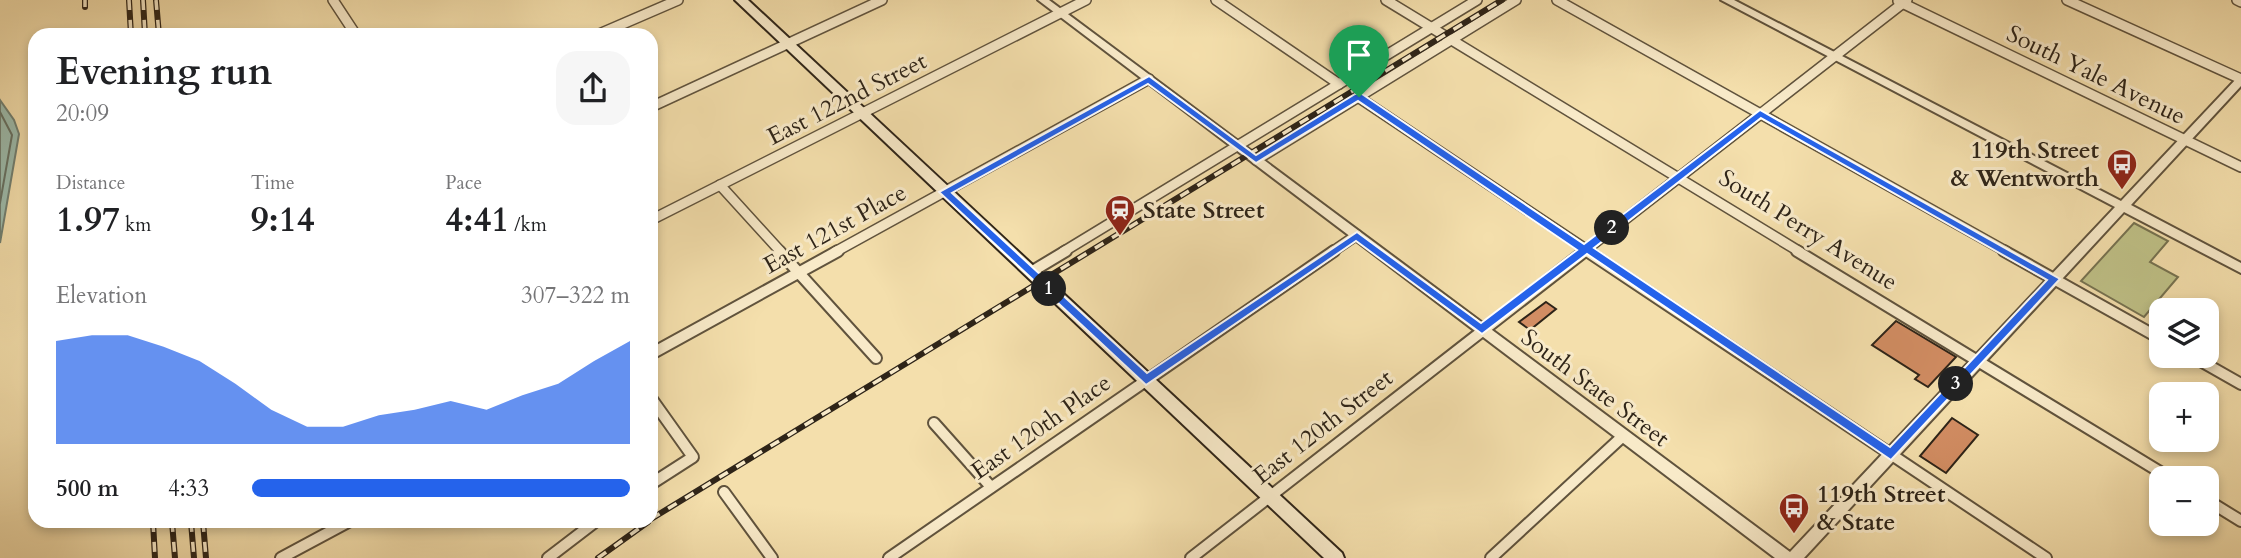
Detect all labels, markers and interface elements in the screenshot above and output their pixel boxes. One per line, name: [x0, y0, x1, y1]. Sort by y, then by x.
street label: South Yale Avenue: [2001, 17, 2191, 133]
pin: [1329, 25, 1389, 97]
icon: arrive: [1340, 36, 1378, 74]
street label: East 122nd Street: [762, 44, 933, 153]
text: Evening run: [56, 46, 272, 98]
button: share: [556, 51, 630, 125]
text: 20:09: [56, 98, 109, 129]
place label: 119th Street & Wentworth: [1951, 134, 2100, 195]
bus stop icon: 119th Street & Wentworth: [2105, 147, 2139, 191]
street label: South Perry Avenue: [1712, 162, 1904, 298]
text: Distance: [56, 170, 125, 196]
text: Time: [251, 170, 295, 196]
text: Pace: [445, 170, 482, 196]
street label: East 121st Place: [758, 176, 912, 282]
station icon: State Street: [1103, 193, 1137, 237]
place label: State Street: [1143, 194, 1265, 227]
text: 1.97: [56, 196, 120, 244]
text: 9:14: [251, 196, 315, 244]
text: 4:41: [445, 196, 509, 244]
pin: 2: [1594, 210, 1630, 246]
text: km: [120, 212, 151, 238]
text: /km: [509, 212, 547, 238]
text: 2: [1607, 214, 1616, 240]
pin: 1: [1032, 272, 1066, 306]
text: 1: [1044, 275, 1053, 301]
text: Elevation: [56, 280, 147, 311]
text: 307–322 m: [521, 280, 630, 311]
map controls: [2149, 298, 2219, 536]
button: layers: [2149, 298, 2219, 368]
street label: South State Street: [1514, 321, 1676, 455]
street label: East 120th Street: [1246, 362, 1400, 492]
pin: 3: [1938, 366, 1974, 402]
street label: East 120th Place: [964, 367, 1118, 487]
text: 3: [1951, 370, 1960, 396]
button: +: [2149, 382, 2219, 452]
button: −: [2149, 466, 2219, 536]
text: 500 m: [56, 473, 119, 504]
text: 4:33: [168, 473, 209, 504]
place label: 119th Street & State: [1817, 478, 1946, 539]
bus stop icon: 119th Street & State: [1777, 491, 1811, 535]

